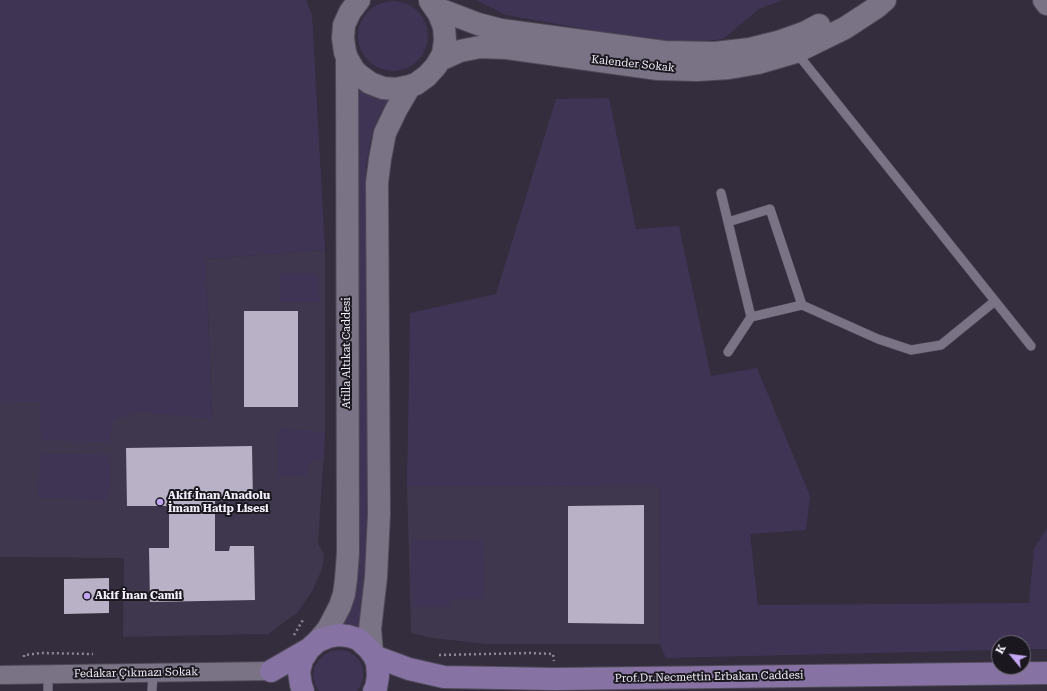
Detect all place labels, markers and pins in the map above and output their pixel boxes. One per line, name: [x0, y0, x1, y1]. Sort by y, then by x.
place label: Akif İnan Anadolu İmam Hatip Lisesi: [168, 489, 270, 515]
marker: Akif İnan Anadolu İmam Hatip Lisesi: [155, 497, 165, 507]
place label: Akif İnan Camii: [95, 589, 182, 603]
marker: Akif İnan Camii: [82, 591, 92, 601]

